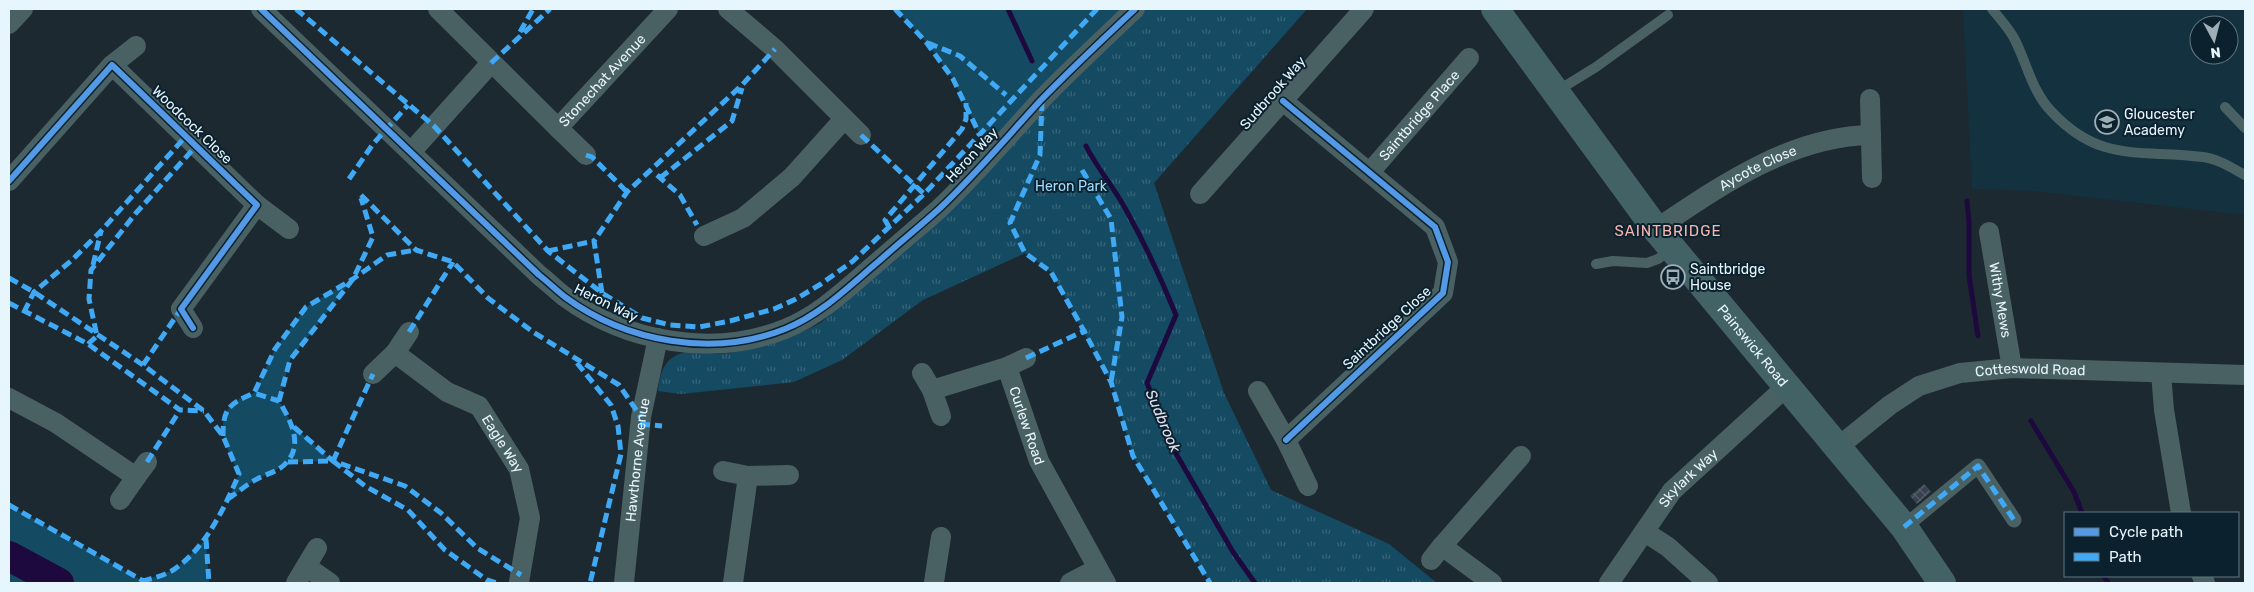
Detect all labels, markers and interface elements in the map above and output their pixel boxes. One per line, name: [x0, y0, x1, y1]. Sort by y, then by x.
north arrow: [2189, 15, 2239, 65]
street label: Stonechat Avenue: [555, 30, 649, 130]
text: N: [2209, 43, 2222, 61]
street label: Sudbrook Way: [1237, 53, 1310, 133]
street label: Saintbridge Place: [1375, 66, 1463, 164]
street label: Woodcock Close: [148, 82, 236, 168]
place label: Gloucester Academy: [2124, 106, 2195, 139]
school or university icon: Gloucester Academy: [2094, 109, 2120, 135]
street label: Heron Way: [942, 124, 1002, 186]
street label: Aycote Close: [1716, 141, 1799, 194]
park label: Heron Park: [1035, 178, 1108, 195]
district label: SAINTBRIDGE: [1614, 222, 1722, 240]
place label: Saintbridge House: [1690, 261, 1765, 294]
street label: Withy Mews: [1986, 261, 2015, 339]
bus stop icon: Saintbridge House: [1660, 264, 1686, 290]
street label: Heron Way: [571, 280, 641, 326]
street label: Saintbridge Close: [1339, 283, 1435, 373]
street label: Painswick Road: [1714, 301, 1792, 390]
street label: Cotteswold Road: [1974, 359, 2086, 380]
street label: Curlew Road: [1006, 384, 1048, 467]
water label: Sudbrook: [1142, 387, 1184, 455]
street label: Hawthorne Avenue: [622, 396, 653, 523]
street label: Eagle Way: [478, 412, 528, 476]
street label: Skylark Way: [1655, 445, 1721, 511]
legend: [2064, 512, 2239, 577]
text: Cycle path: [2109, 523, 2183, 541]
text: Path: [2109, 548, 2142, 566]

